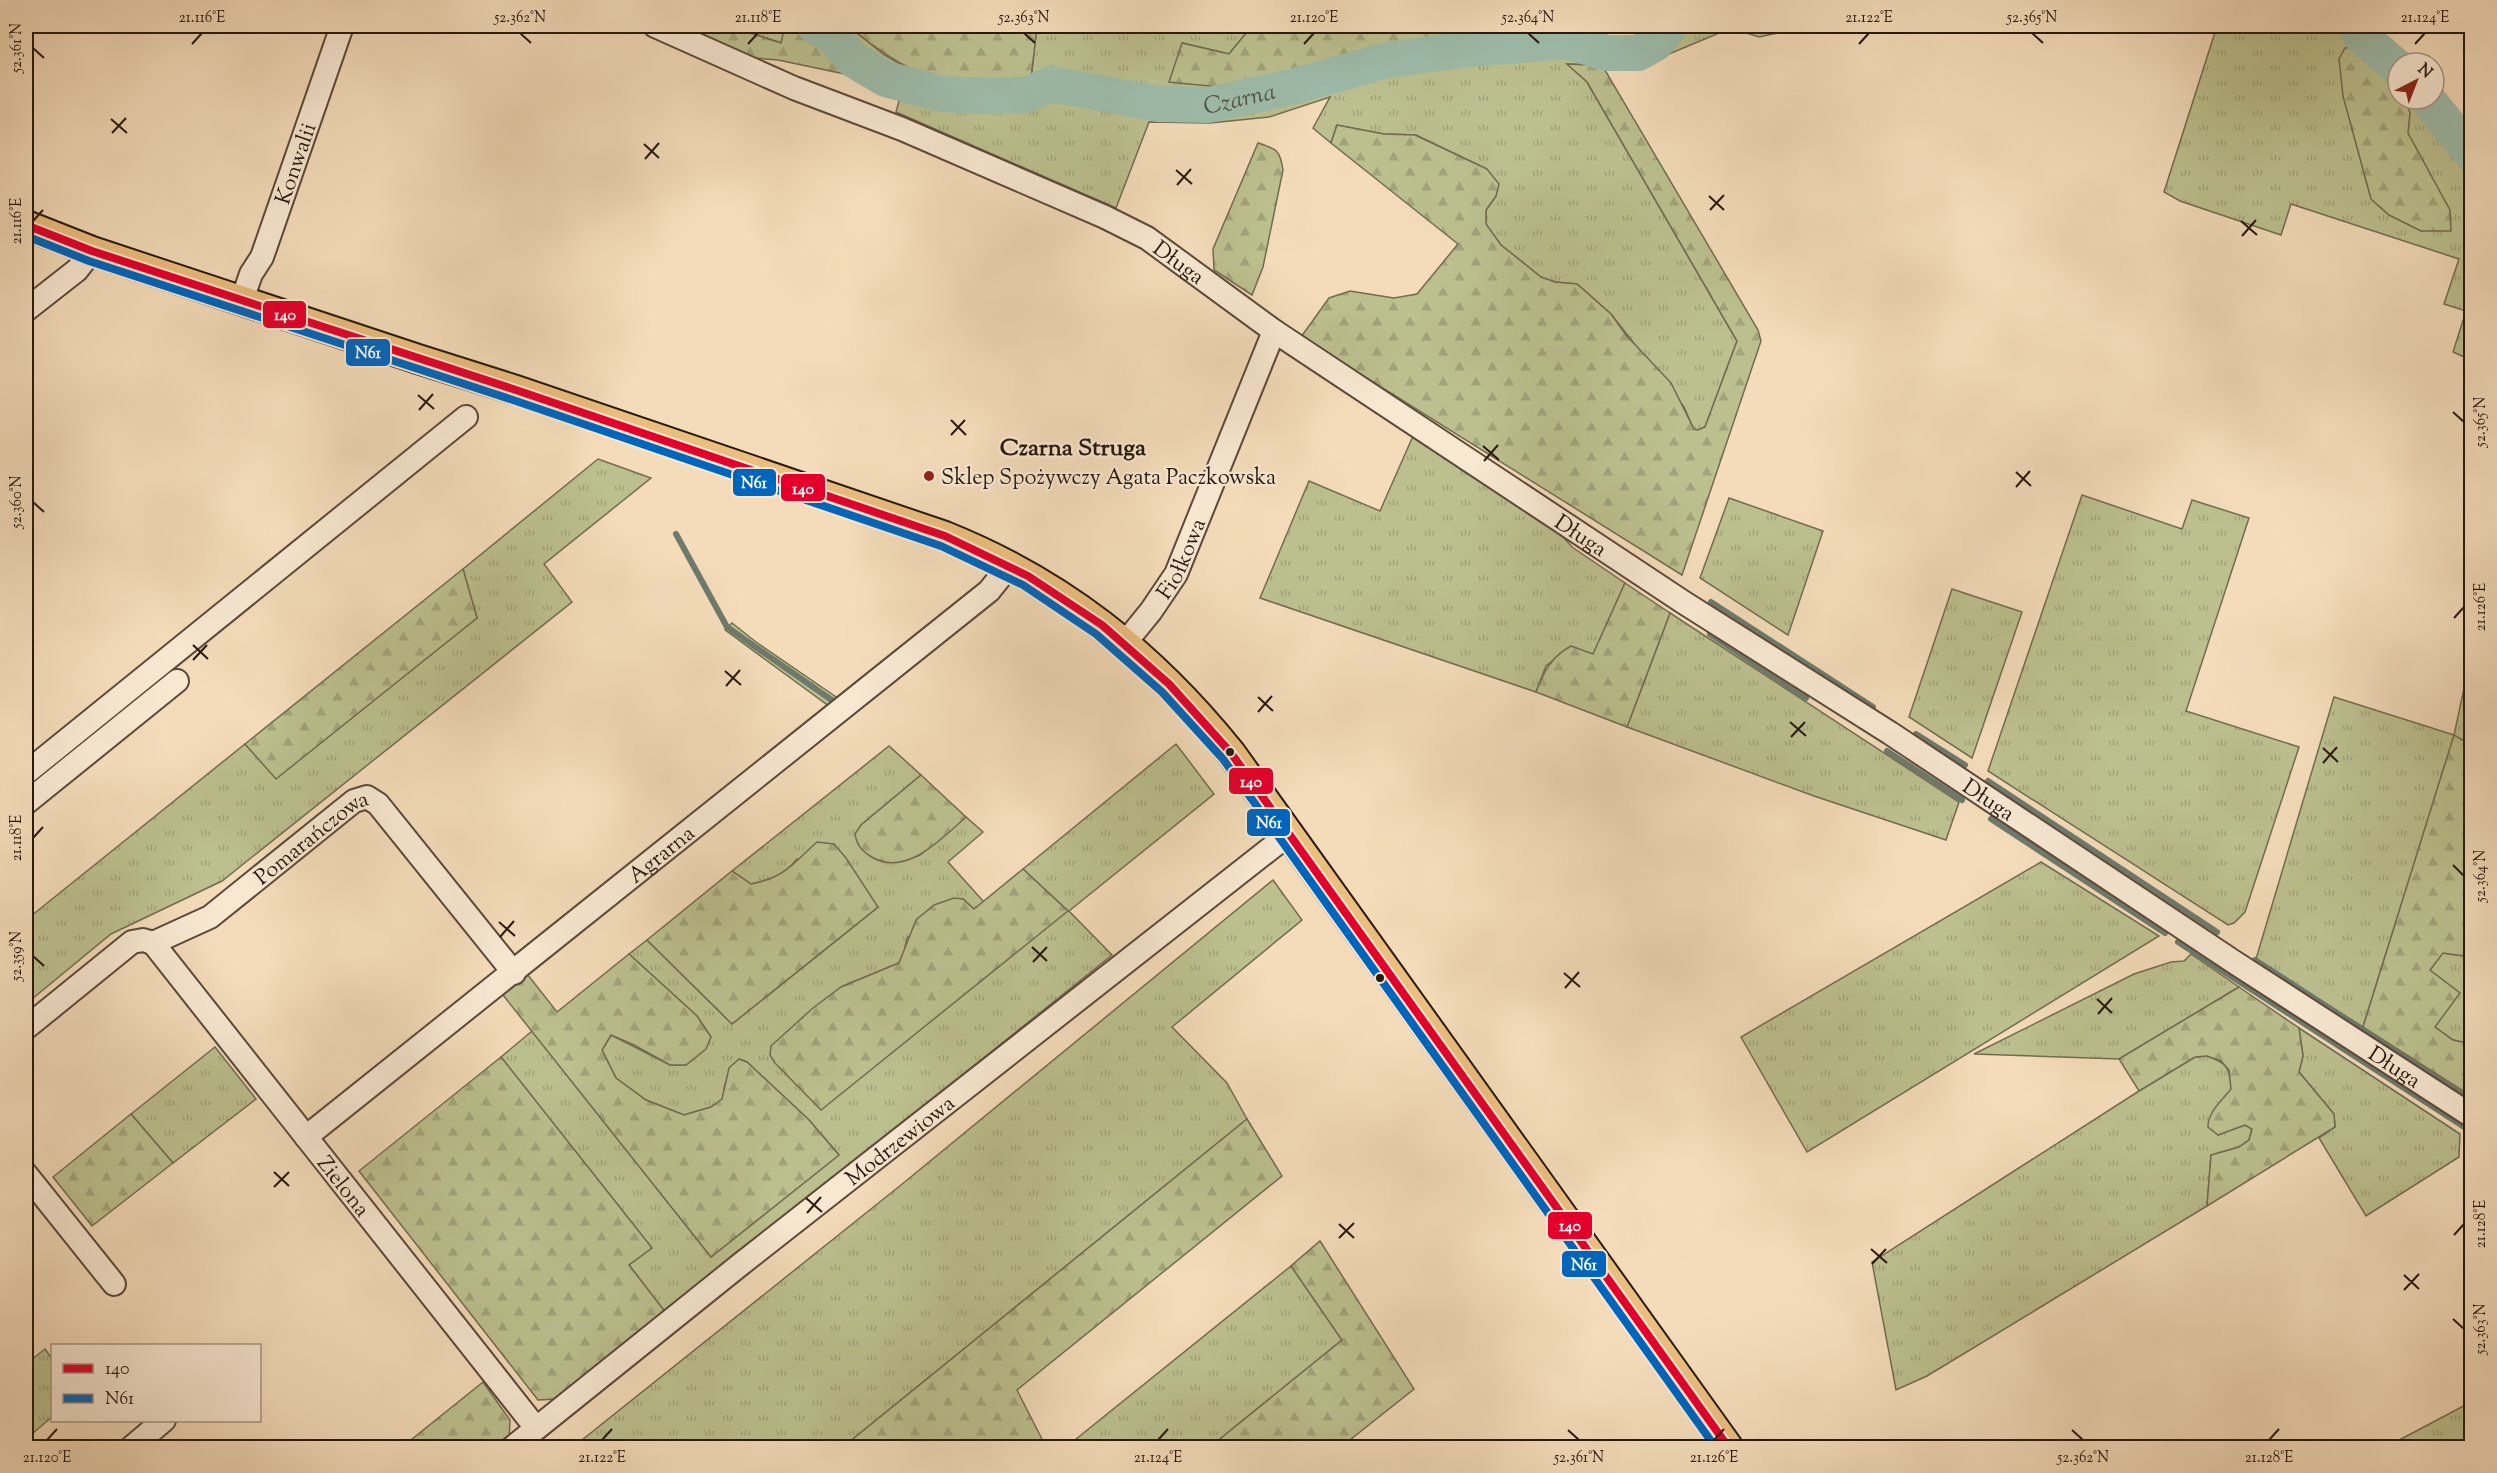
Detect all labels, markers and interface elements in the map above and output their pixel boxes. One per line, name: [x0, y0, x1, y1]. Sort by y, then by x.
text: 21.116°E: [179, 8, 225, 29]
text: 52.362°N: [493, 8, 546, 29]
text: 21.118°E: [735, 8, 781, 29]
text: 52.363°N: [997, 8, 1050, 29]
text: 21.120°E: [1290, 8, 1338, 29]
text: 52.364°N: [1501, 8, 1554, 29]
text: 21.122°E: [1845, 8, 1893, 29]
text: 52.365°N: [2006, 8, 2057, 29]
text: 21.124°E: [2401, 8, 2449, 29]
text: 52.361°N: [7, 23, 28, 74]
north arrow: [2386, 51, 2446, 111]
text: N: [2412, 59, 2437, 85]
water label: Czarna: [1200, 76, 1279, 125]
street label: Konwalii: [268, 119, 326, 209]
text: 21.116°E: [7, 198, 28, 244]
street label: Długa: [1145, 234, 1210, 294]
line badge: 140: [262, 300, 307, 329]
text: 140: [274, 305, 296, 328]
line badge: N61: [345, 338, 391, 367]
text: N61: [355, 343, 382, 366]
text: 52.365°N: [2471, 397, 2492, 448]
district label: Czarna Struga: [1000, 432, 1147, 466]
place label: Sklep Spożywczy Agata Paczkowska: [941, 463, 1276, 495]
line badge: N61: [732, 468, 777, 497]
marker: Sklep Spożywczy Agata Paczkowska: [922, 469, 936, 483]
text: N61: [741, 473, 768, 496]
line badge: 140: [780, 473, 826, 502]
text: 52.360°N: [7, 476, 28, 529]
text: 140: [792, 479, 814, 502]
street label: Długa: [1547, 508, 1612, 566]
street label: Fiołkowa: [1150, 514, 1216, 607]
text: 21.126°E: [2471, 583, 2492, 631]
unlabelled marker: [1224, 746, 1236, 758]
line badge: 140: [1228, 767, 1274, 795]
text: 140: [1240, 772, 1262, 795]
street label: Długa: [1955, 772, 2020, 831]
street label: Pomarańczowa: [248, 784, 373, 894]
line badge: N61: [1246, 808, 1291, 837]
text: N61: [1256, 813, 1283, 836]
text: 21.118°E: [7, 815, 28, 861]
street label: Agrarna: [622, 819, 703, 893]
text: 52.364°N: [2471, 850, 2492, 903]
text: 52.359°N: [7, 931, 28, 982]
unlabelled marker: [1374, 972, 1386, 984]
street label: Długa: [2361, 1040, 2426, 1098]
street label: Modrzewiowa: [840, 1089, 963, 1195]
street label: Zielona: [308, 1150, 376, 1225]
text: 21.128°E: [2471, 1200, 2492, 1248]
line badge: 140: [1547, 1211, 1593, 1240]
text: 140: [1559, 1216, 1581, 1239]
line badge: N61: [1561, 1250, 1607, 1278]
text: N61: [1571, 1255, 1598, 1278]
text: 52.363°N: [2471, 1303, 2492, 1356]
legend: [51, 1344, 261, 1422]
text: 140: [105, 1357, 130, 1383]
text: N61: [105, 1387, 134, 1413]
text: 21.120°E: [23, 1448, 71, 1469]
text: 21.122°E: [578, 1448, 626, 1469]
text: 21.124°E: [1134, 1448, 1182, 1469]
text: 52.361°N: [1553, 1448, 1604, 1469]
text: 21.126°E: [1690, 1448, 1738, 1469]
text: 52.362°N: [2056, 1448, 2109, 1469]
text: 21.128°E: [2245, 1448, 2293, 1469]

